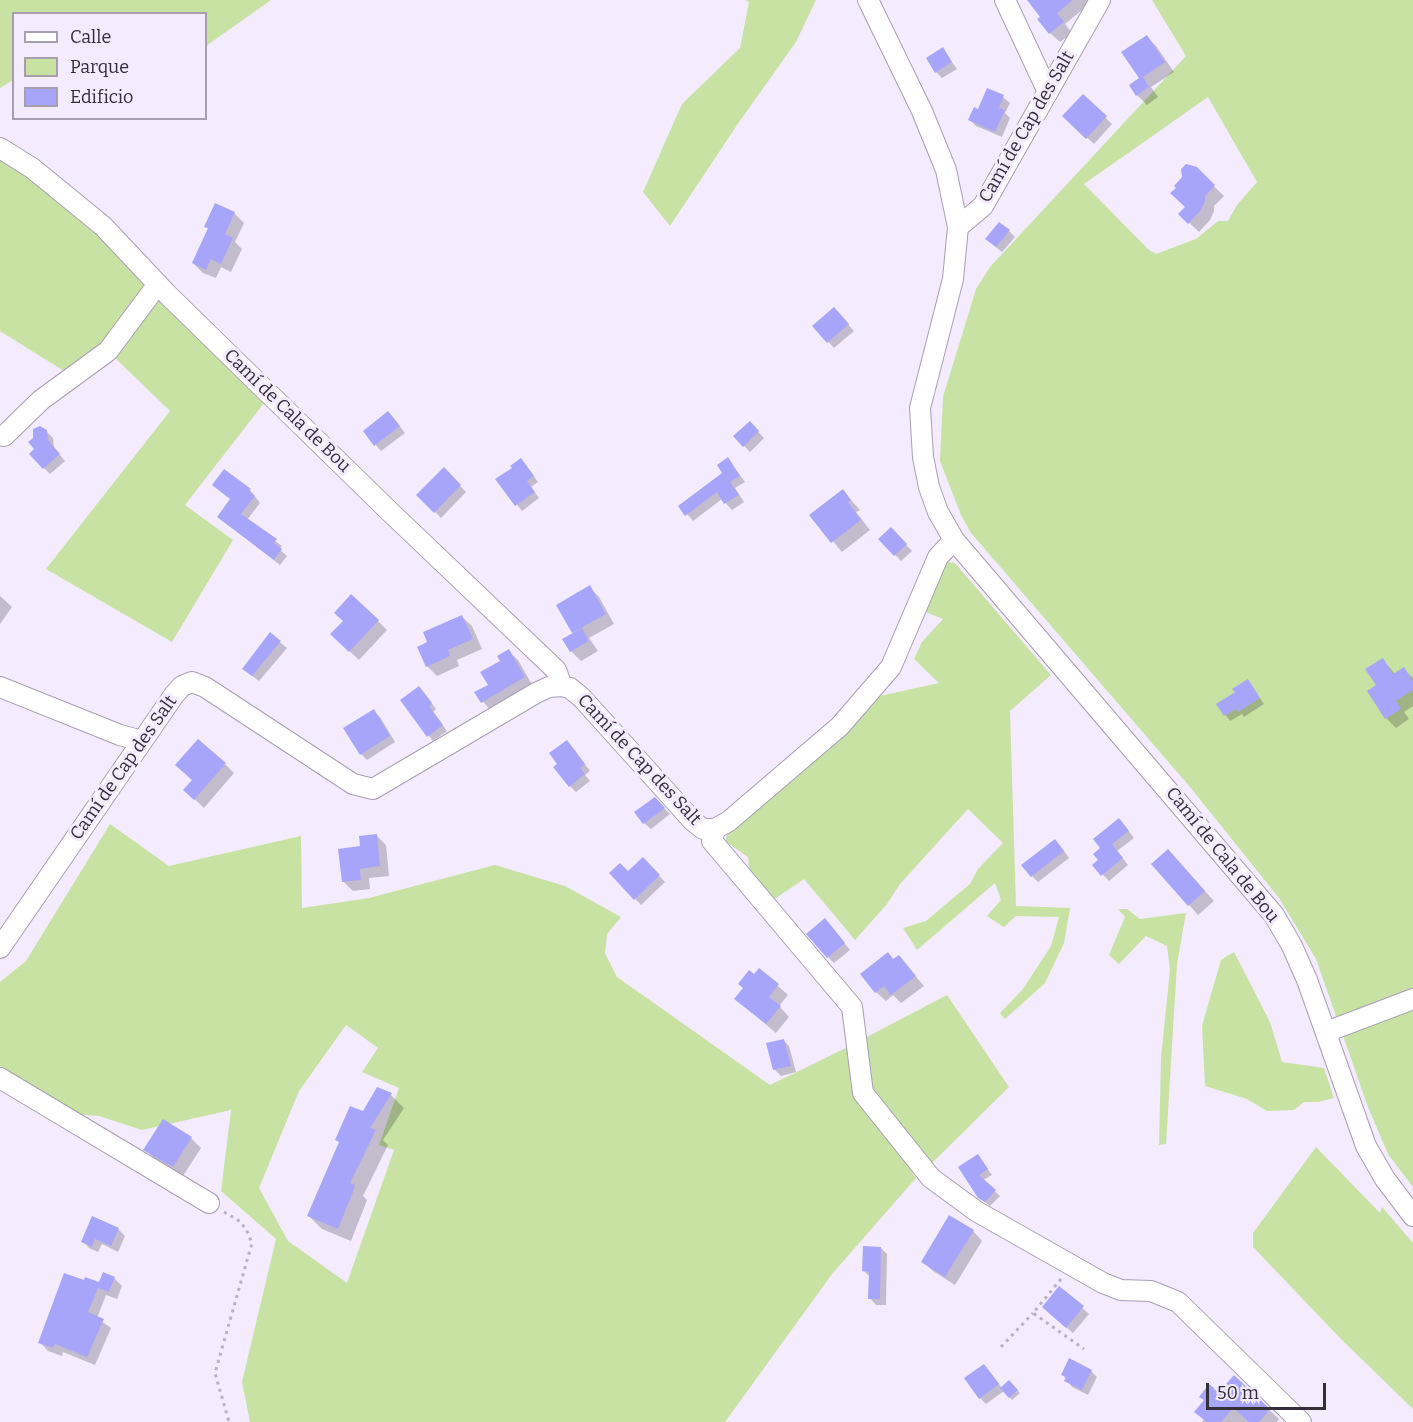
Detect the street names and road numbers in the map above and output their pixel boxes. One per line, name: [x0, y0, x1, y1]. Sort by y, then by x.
street label: Camí de Cap des Salt: [975, 47, 1079, 207]
street label: Camí de Cala de Bou: [219, 345, 355, 477]
street label: Camí de Cap des Salt: [573, 690, 705, 830]
street label: Camí de Cap des Salt: [66, 692, 182, 844]
street label: Camí de Cala de Bou: [1161, 783, 1283, 927]

